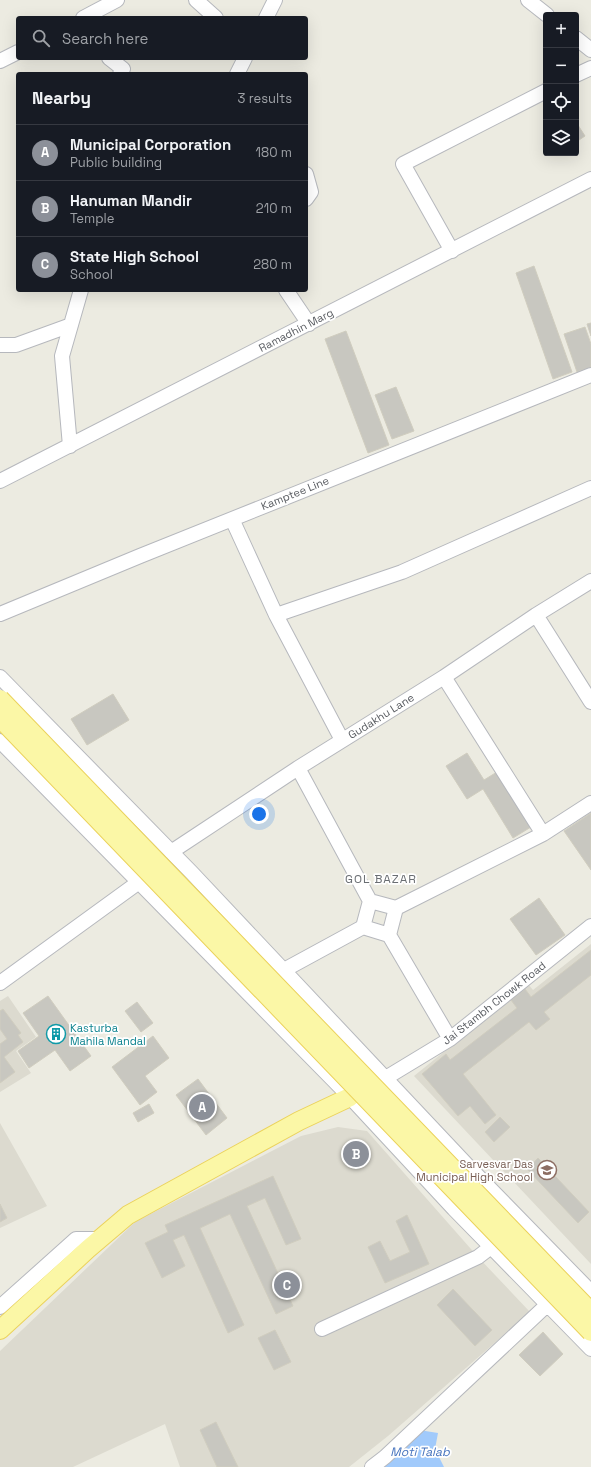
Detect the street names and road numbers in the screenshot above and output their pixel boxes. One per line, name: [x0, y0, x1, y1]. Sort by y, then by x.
street label: Ramadhin Marg: [256, 305, 336, 355]
street label: Kamptee Line: [259, 473, 331, 513]
street label: Gudakhu Lane: [345, 690, 417, 742]
street label: Jai Stambh Chowk Road: [440, 958, 548, 1048]

